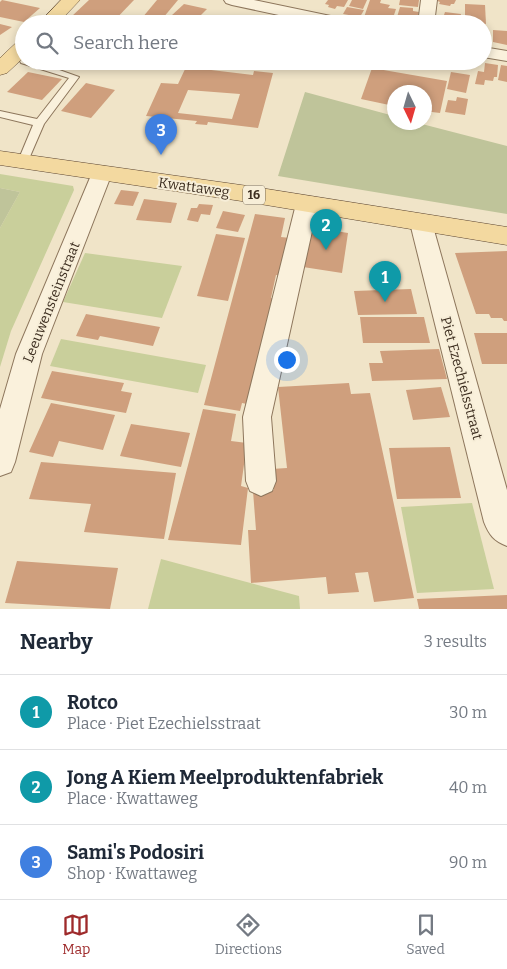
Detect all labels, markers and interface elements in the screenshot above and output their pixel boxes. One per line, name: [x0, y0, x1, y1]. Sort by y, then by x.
search box: [15, 15, 492, 70]
icon: search: [33, 29, 61, 57]
text: Search here: [73, 31, 178, 54]
north arrow: [387, 85, 432, 130]
pin: 3: [145, 114, 177, 155]
street label: Kwattaweg: [157, 174, 231, 201]
road number: 16: [243, 186, 265, 204]
pin: 2: [310, 209, 342, 250]
street label: Leeuwensteinstraat: [19, 239, 84, 365]
pin: 1: [369, 261, 401, 302]
street label: Piet Ezechielsstraat: [437, 315, 486, 442]
your location: [274, 347, 300, 373]
text: Nearby: [20, 629, 93, 655]
text: 3 results: [424, 632, 487, 651]
text: Rotco: [67, 691, 118, 714]
text: 1: [33, 703, 39, 722]
text: 30 m: [449, 703, 487, 722]
text: Place · Piet Ezechielsstraat: [67, 714, 261, 733]
text: Jong A Kiem Meelproduktenfabriek: [67, 766, 383, 789]
text: 2: [31, 778, 41, 797]
text: 40 m: [449, 778, 487, 797]
text: Place · Kwattaweg: [67, 789, 198, 808]
text: Sami's Podosiri: [67, 841, 204, 864]
text: 3: [31, 853, 41, 872]
text: 90 m: [449, 853, 487, 872]
text: Shop · Kwattaweg: [67, 864, 197, 883]
tab: Map: [62, 911, 90, 958]
tab: Directions: [215, 911, 282, 958]
tab: Saved: [406, 911, 445, 958]

